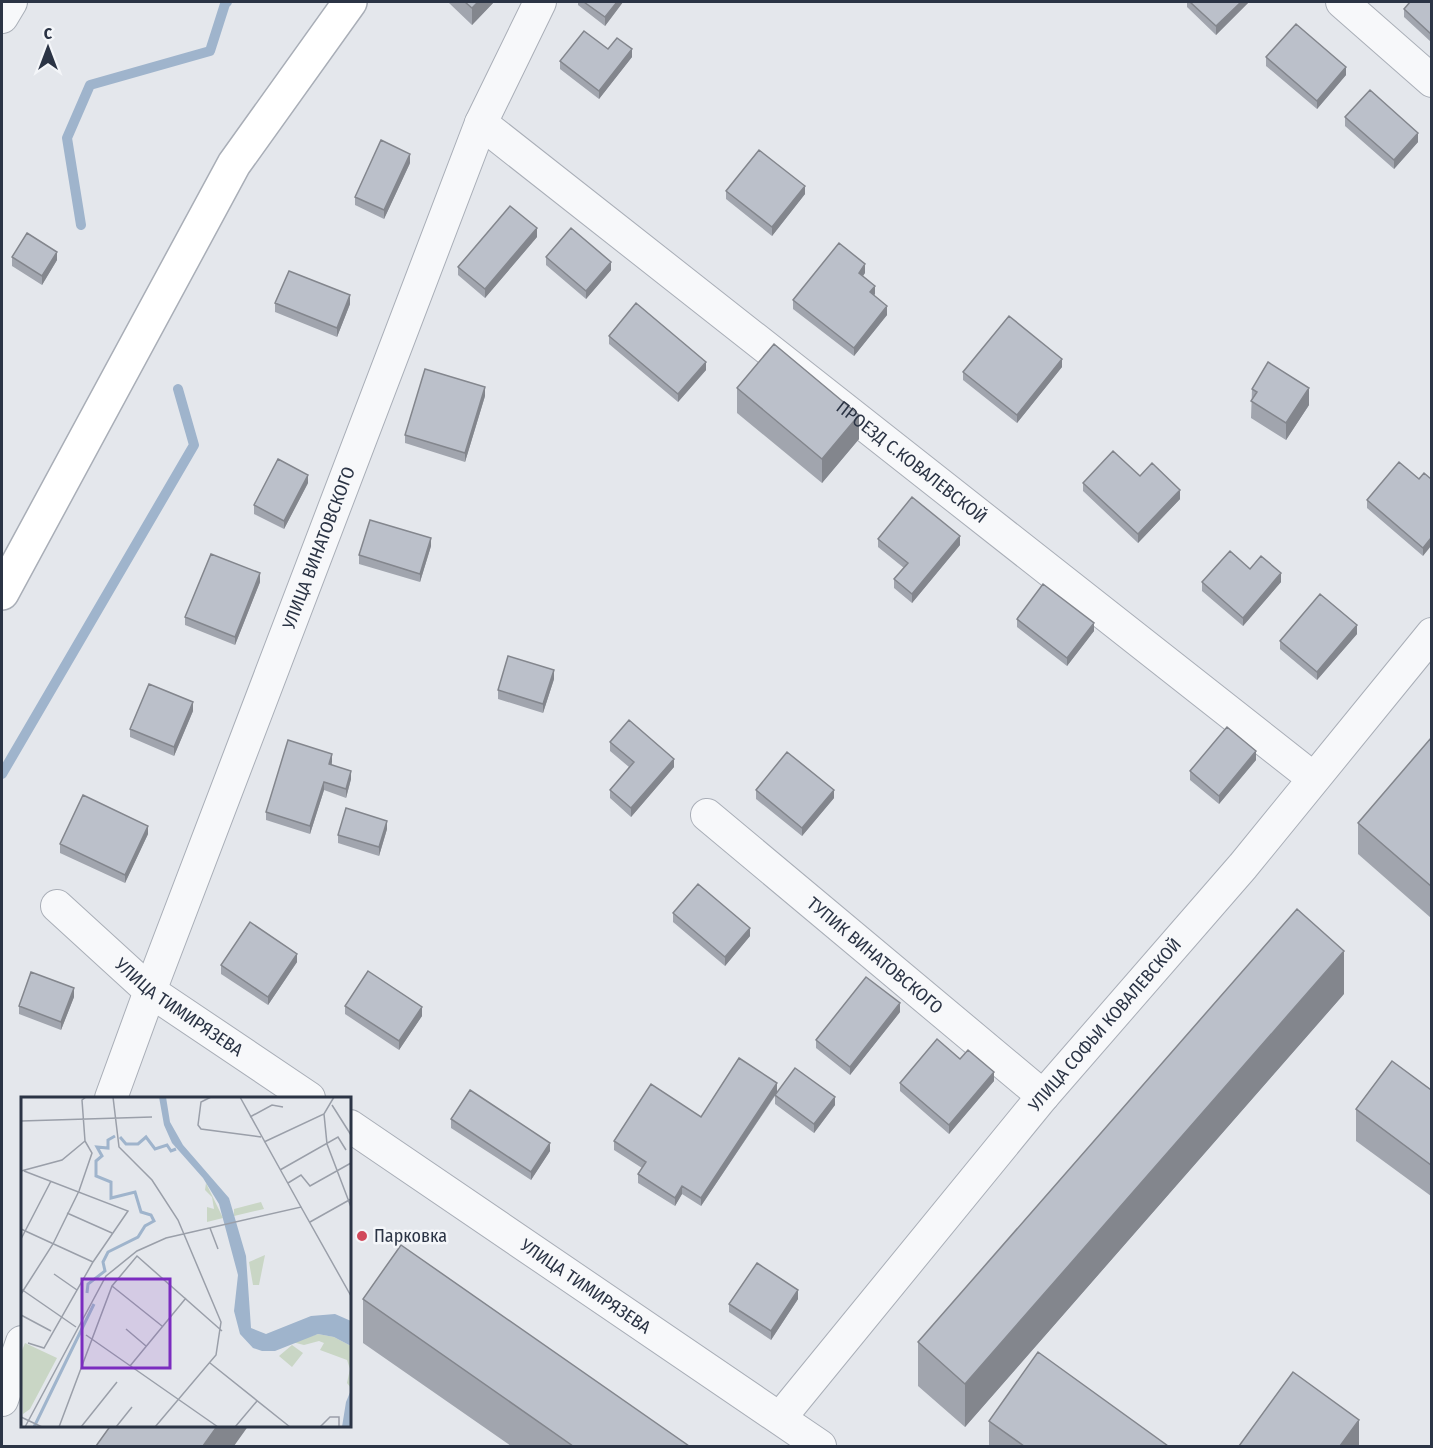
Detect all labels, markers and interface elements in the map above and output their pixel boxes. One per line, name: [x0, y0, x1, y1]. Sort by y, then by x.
north arrow: [18, 18, 78, 78]
text: С: [44, 24, 53, 43]
street label: ПРОЕЗД С.КОВАЛЕВСКОЙ: [832, 396, 991, 528]
street label: УЛИЦА ВИНАТОВСКОГО: [278, 464, 360, 633]
street label: ТУПИК ВИНАТОВСКОГО: [803, 892, 947, 1019]
street label: УЛИЦА СОФЬИ КОВАЛЕВСКОЙ: [1023, 934, 1186, 1117]
street label: УЛИЦА ТИМИРЯЗЕВА: [110, 953, 247, 1062]
inset map: [21, 1097, 351, 1427]
place label: Парковка: [374, 1225, 447, 1247]
marker: Парковка: [355, 1229, 369, 1243]
street label: УЛИЦА ТИМИРЯЗЕВА: [515, 1234, 655, 1339]

